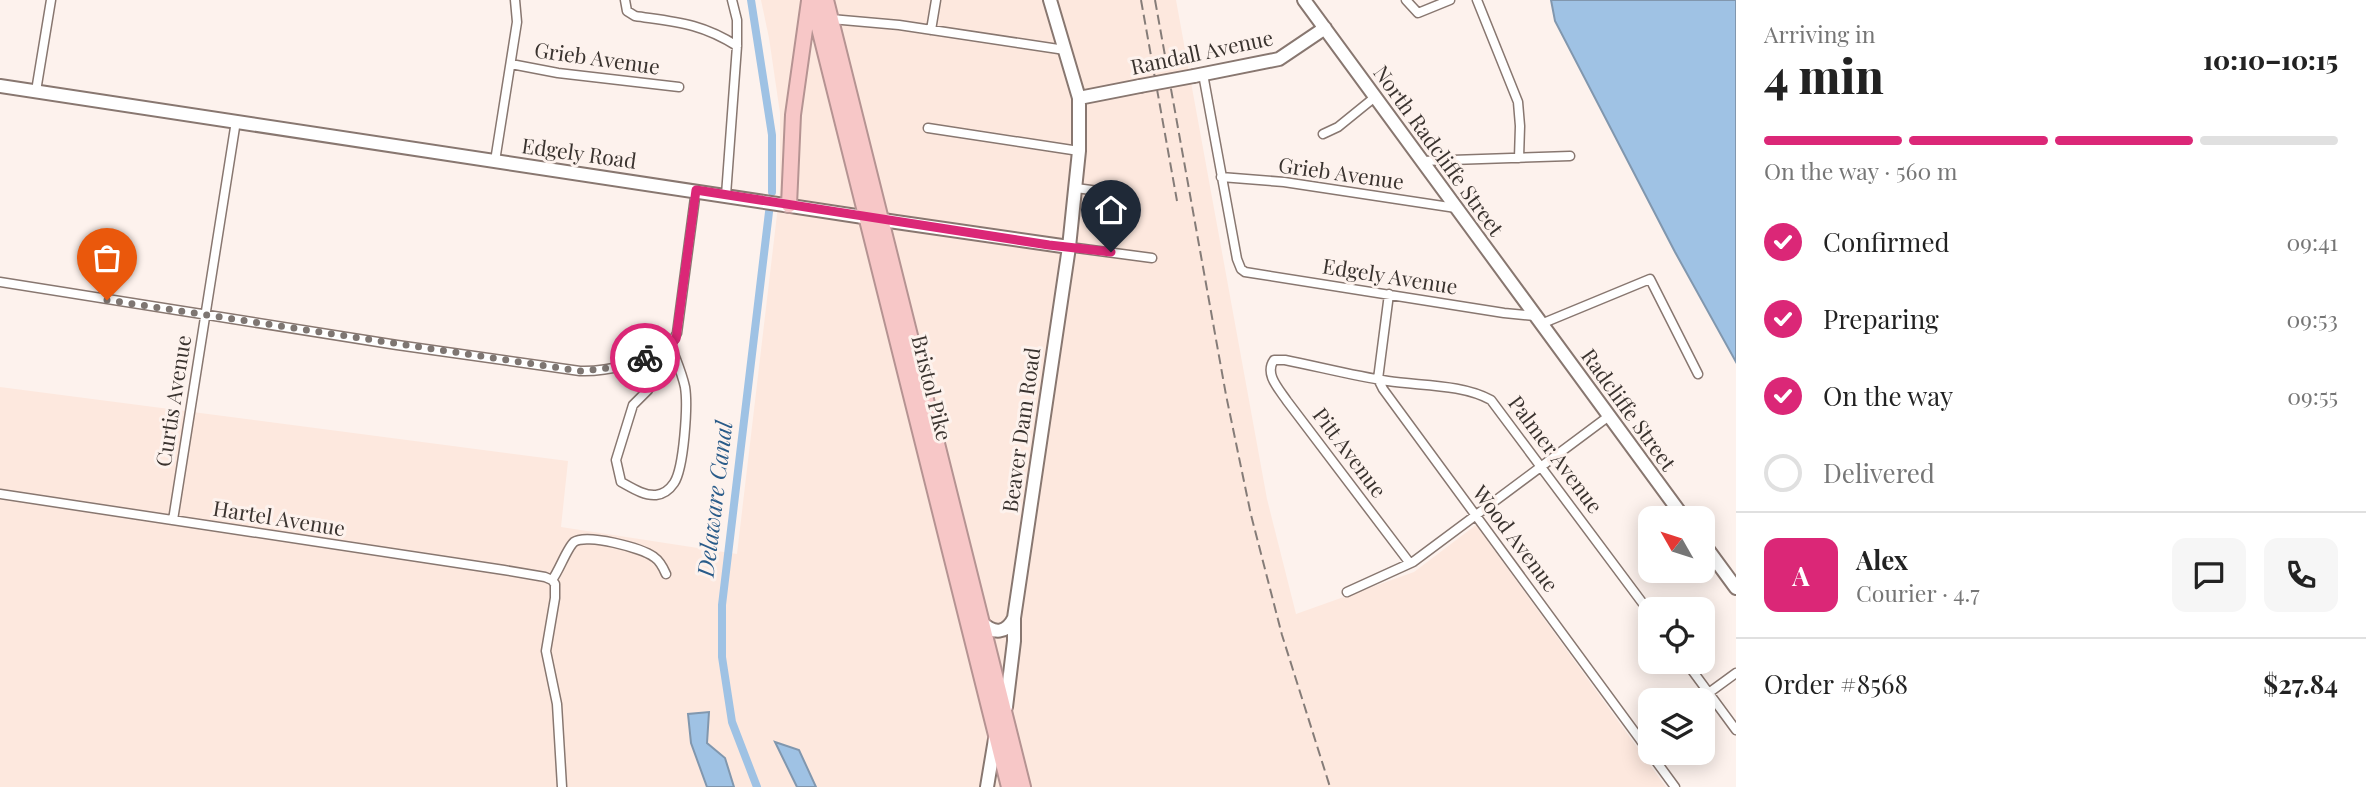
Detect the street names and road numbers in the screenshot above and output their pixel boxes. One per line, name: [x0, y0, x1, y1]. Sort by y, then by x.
street label: Randall Avenue: [1128, 22, 1275, 80]
street label: Grieb Avenue: [533, 34, 662, 80]
street label: North Radcliffe Street: [1368, 59, 1511, 241]
street label: Edgely Road: [520, 130, 638, 174]
street label: Grieb Avenue: [1277, 149, 1406, 195]
street label: Edgely Avenue: [1321, 251, 1460, 300]
street label: Bristol Pike: [906, 332, 960, 443]
street label: Curtis Avenue: [148, 333, 196, 468]
street label: Radcliffe Street: [1576, 342, 1684, 476]
street label: Beaver Dam Road: [995, 346, 1045, 514]
street label: Palmer Avenue: [1503, 389, 1610, 518]
street label: Pitt Avenue: [1308, 401, 1394, 503]
street label: Wood Avenue: [1467, 478, 1566, 597]
street label: Hartel Avenue: [211, 493, 347, 541]

